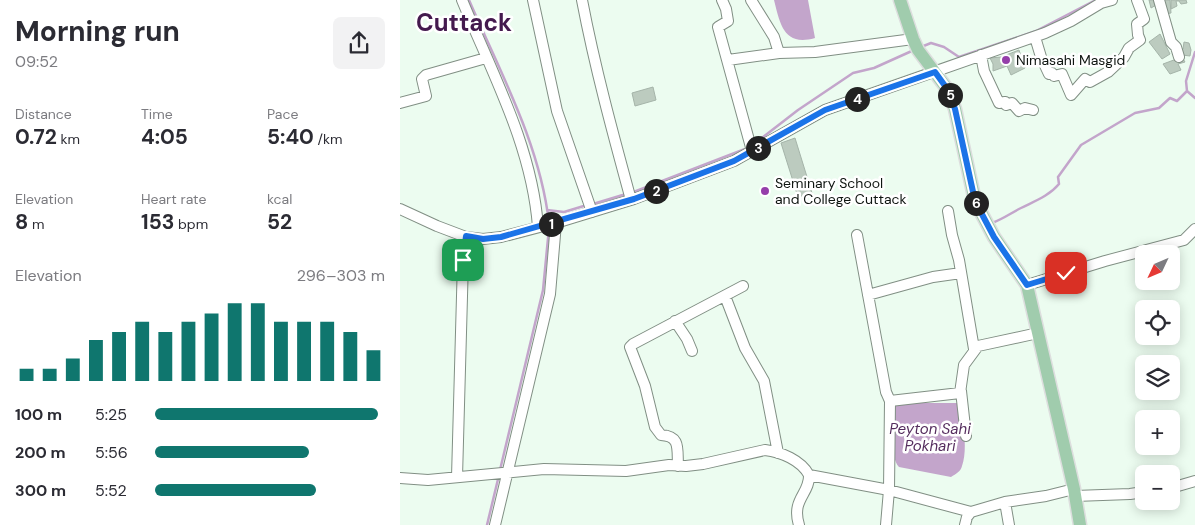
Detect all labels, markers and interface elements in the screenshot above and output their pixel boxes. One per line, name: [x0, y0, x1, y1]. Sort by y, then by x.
district label: Cuttack: [416, 7, 512, 38]
text: Morning run: [15, 13, 180, 50]
button: share: [333, 17, 385, 69]
text: 09:52: [15, 51, 58, 72]
place label: Nimasahi Masgid: [1016, 51, 1125, 69]
marker: Nimasahi Masgid: [1000, 54, 1012, 66]
pin: 5: [938, 82, 962, 108]
pin: 4: [844, 86, 870, 112]
text: 5: [946, 86, 955, 104]
text: 4: [853, 90, 862, 108]
text: Distance: [15, 105, 72, 123]
text: Time: [141, 105, 173, 123]
text: Pace: [267, 105, 298, 123]
text: 0.72: [15, 123, 57, 151]
text: 4:05: [141, 123, 188, 151]
text: 5:40: [267, 123, 314, 151]
text: km: [57, 130, 80, 148]
text: /km: [314, 130, 343, 148]
pin: 3: [746, 136, 770, 160]
text: 3: [754, 139, 763, 157]
place label: Seminary School and College Cuttack: [775, 174, 907, 208]
pin: 2: [644, 178, 668, 204]
text: 2: [652, 182, 661, 200]
marker: Seminary School and College Cuttack: [759, 185, 771, 197]
text: Elevation: [15, 190, 73, 208]
text: Heart rate: [141, 190, 206, 208]
text: kcal: [267, 190, 292, 208]
pin: 6: [964, 190, 988, 216]
text: 6: [972, 194, 981, 212]
text: 8: [15, 208, 28, 236]
text: 153: [141, 208, 174, 236]
text: 52: [267, 208, 292, 236]
pin: 1: [538, 212, 564, 236]
text: m: [28, 215, 45, 233]
text: bpm: [174, 215, 208, 233]
text: 1: [549, 215, 554, 233]
pin: [442, 239, 484, 281]
north arrow: [1135, 245, 1180, 290]
map controls: [1135, 245, 1180, 510]
icon: arrive: [449, 246, 477, 274]
pin: [1045, 252, 1087, 294]
icon: check: [1052, 259, 1080, 287]
text: Elevation: [15, 265, 82, 286]
text: 296–303 m: [297, 265, 385, 286]
button: locate: [1135, 300, 1180, 345]
button: layers: [1135, 355, 1180, 400]
text: 100 m: [15, 404, 62, 425]
text: 5:25: [95, 404, 127, 425]
button: +: [1135, 410, 1180, 455]
water label: Peyton Sahi Pokhari: [889, 419, 971, 456]
text: 200 m: [15, 442, 66, 463]
text: 5:56: [95, 442, 128, 463]
button: −: [1135, 465, 1180, 510]
text: 300 m: [15, 480, 66, 501]
text: 5:52: [95, 480, 127, 501]

